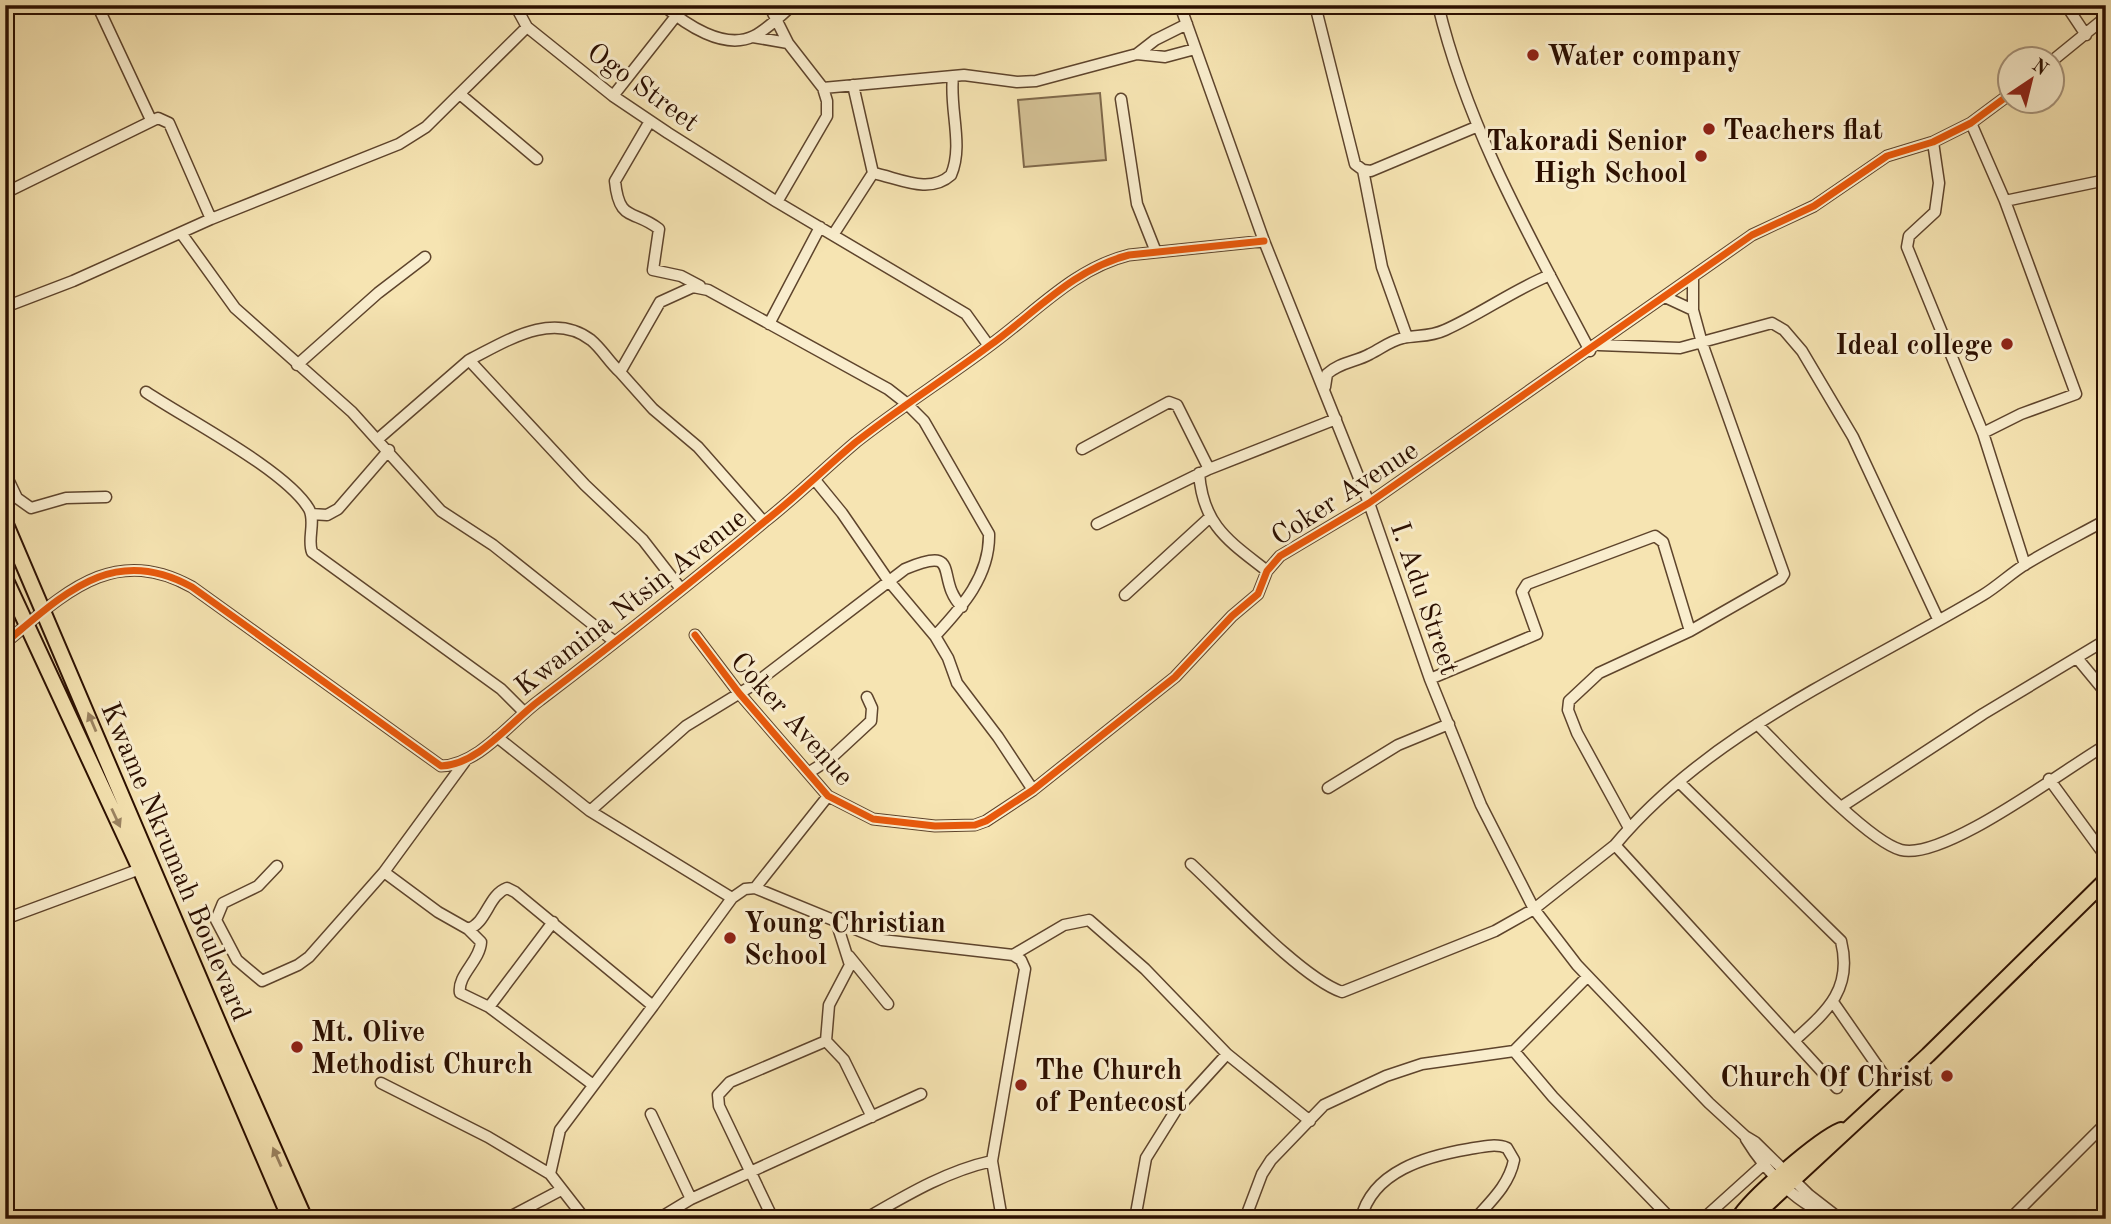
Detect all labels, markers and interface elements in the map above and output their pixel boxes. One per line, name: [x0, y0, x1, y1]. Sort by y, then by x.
street label: Ogo Street: [581, 39, 703, 138]
place label: Water company: [1547, 44, 1741, 72]
north arrow: [1996, 46, 2066, 116]
marker: Water company: [1525, 47, 1541, 63]
text: N: [2028, 56, 2051, 80]
place label: Teachers flat: [1723, 118, 1883, 146]
marker: Teachers flat: [1701, 121, 1717, 137]
place label: Takoradi Senior High School: [1486, 129, 1687, 189]
marker: Takoradi Senior High School: [1693, 148, 1709, 164]
place label: Ideal college: [1835, 333, 1993, 361]
marker: Ideal college: [1999, 336, 2015, 352]
street label: Coker Avenue: [1267, 437, 1424, 552]
street label: Kwamina Ntsin Avenue: [511, 504, 753, 702]
street label: I. Adu Street: [1384, 519, 1462, 679]
street label: Coker Avenue: [724, 648, 857, 792]
street label: Kwame Nkrumah Boulevard: [94, 699, 254, 1025]
one-way arrow: [87, 711, 98, 732]
one-way arrow: [110, 808, 122, 828]
place label: Young Christian School: [744, 911, 946, 971]
marker: Young Christian School: [722, 930, 738, 946]
place label: Mt. Olive Methodist Church: [311, 1020, 533, 1080]
marker: Mt. Olive Methodist Church: [289, 1039, 305, 1055]
place label: The Church of Pentecost: [1035, 1058, 1187, 1118]
place label: Church Of Christ: [1720, 1065, 1933, 1093]
marker: Church Of Christ: [1939, 1068, 1955, 1084]
marker: The Church of Pentecost: [1013, 1077, 1029, 1093]
one-way arrow: [271, 1147, 283, 1167]

